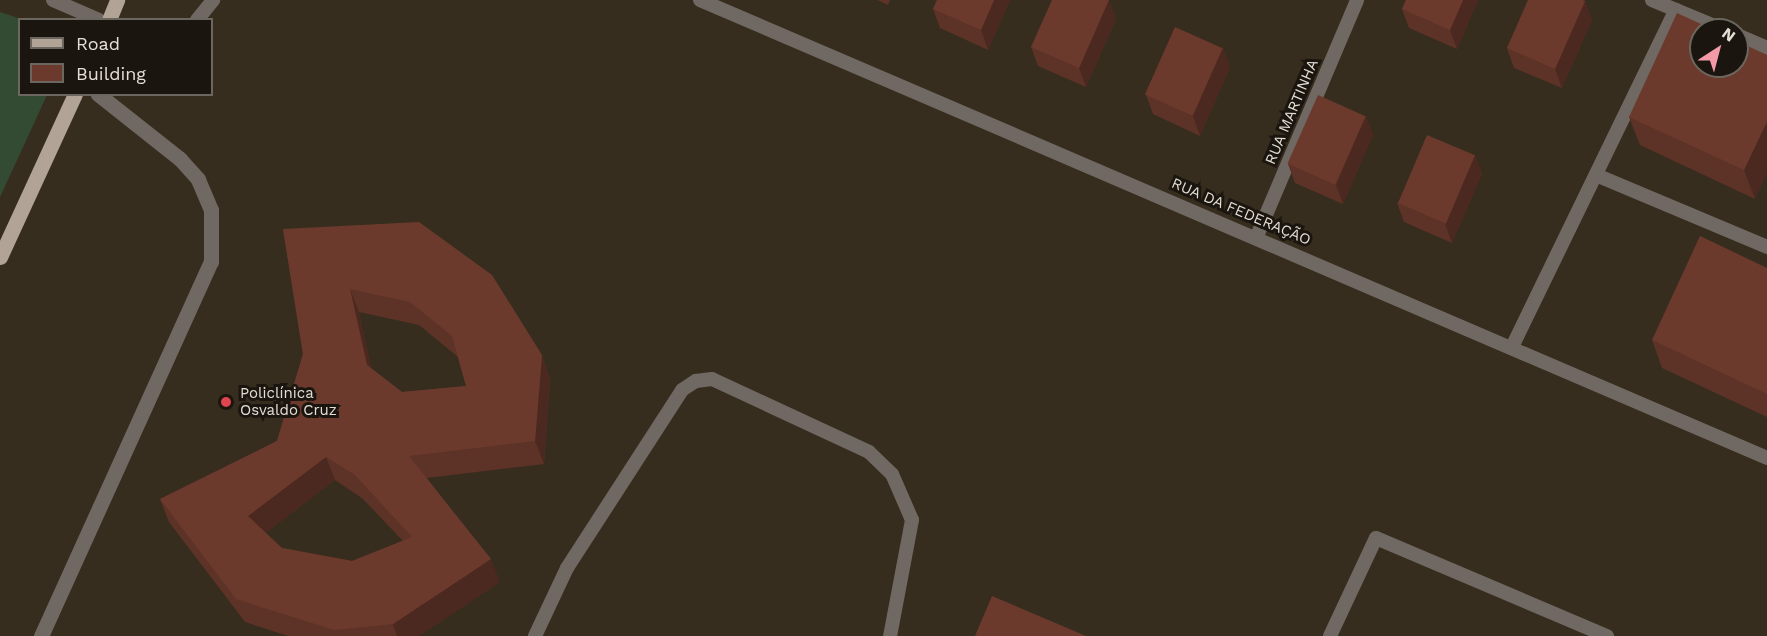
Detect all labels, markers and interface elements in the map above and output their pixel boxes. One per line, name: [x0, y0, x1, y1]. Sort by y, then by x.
legend: [18, 18, 213, 96]
north arrow: [1689, 18, 1749, 78]
text: N: [1718, 23, 1739, 46]
text: Road: [76, 33, 120, 54]
street label: RUA MARTINHA: [1262, 56, 1322, 168]
text: Building: [76, 63, 146, 84]
street label: RUA DA FEDERAÇÃO: [1168, 174, 1314, 250]
place label: Policlínica Osvaldo Cruz: [240, 384, 337, 419]
marker: Policlínica Osvaldo Cruz: [217, 393, 235, 411]

